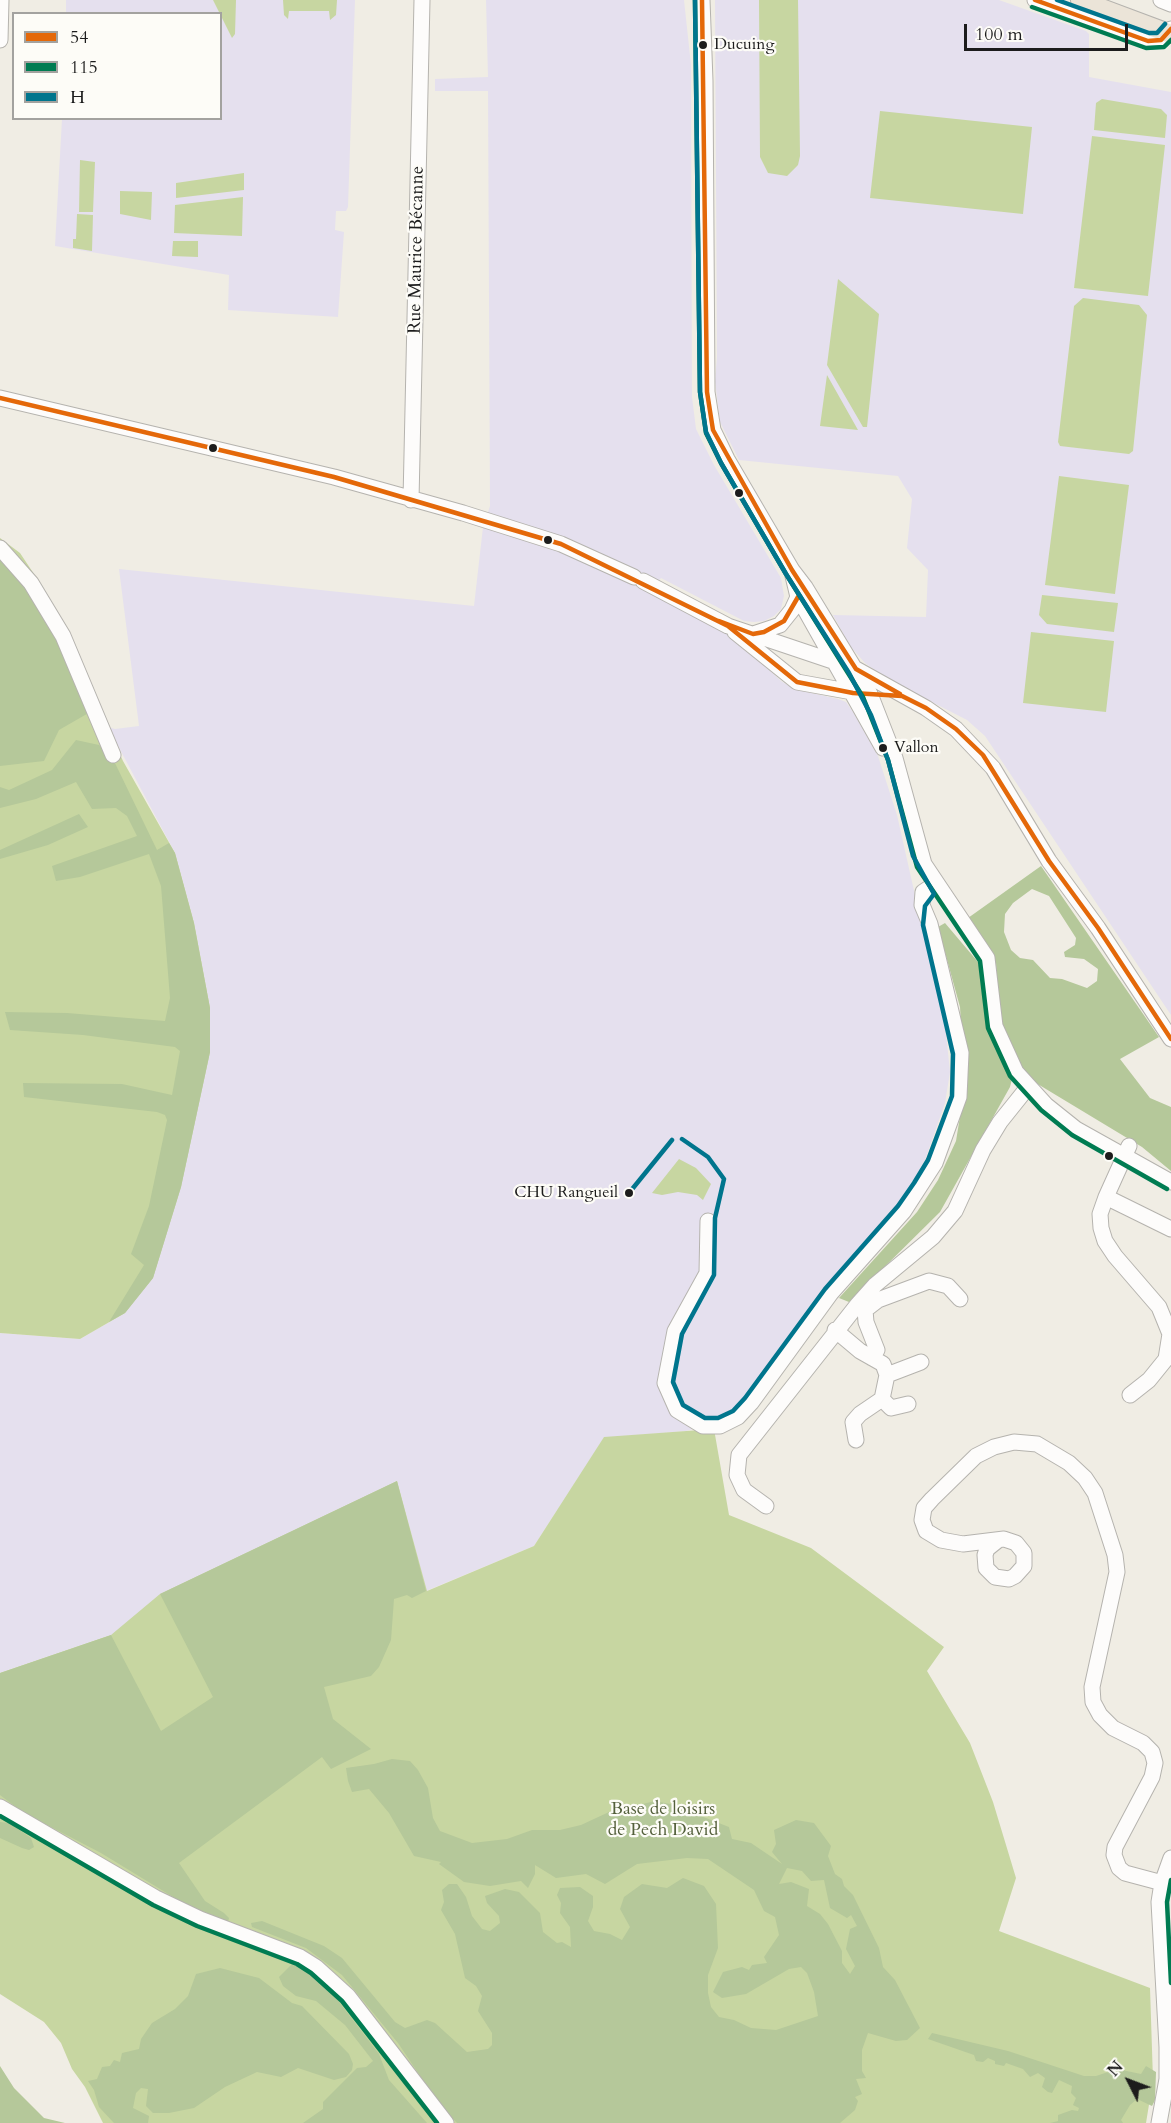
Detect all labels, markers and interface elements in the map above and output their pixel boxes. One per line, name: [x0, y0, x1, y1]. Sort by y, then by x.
legend: [12, 12, 222, 120]
scale bar: [967, 12, 1130, 50]
text: 100 m: [975, 22, 1023, 47]
text: 54: [70, 25, 88, 50]
place label: Ducuing: [714, 35, 774, 55]
marker: Ducuing: [697, 39, 709, 51]
text: 115: [70, 55, 98, 80]
text: H: [70, 85, 85, 110]
street label: Rue Maurice Bécanne: [405, 166, 429, 334]
unlabelled marker: [207, 442, 219, 454]
unlabelled marker: [733, 487, 745, 499]
unlabelled marker: [542, 534, 554, 546]
place label: Vallon: [894, 738, 939, 758]
marker: Vallon: [877, 742, 889, 754]
unlabelled marker: [1103, 1150, 1115, 1162]
place label: CHU Rangueil: [514, 1183, 618, 1203]
marker: CHU Rangueil: [623, 1187, 635, 1199]
park label: Base de loisirs de Pech David: [608, 1799, 718, 1842]
north arrow: [1099, 2051, 1159, 2111]
text: N: [1103, 2056, 1128, 2081]

